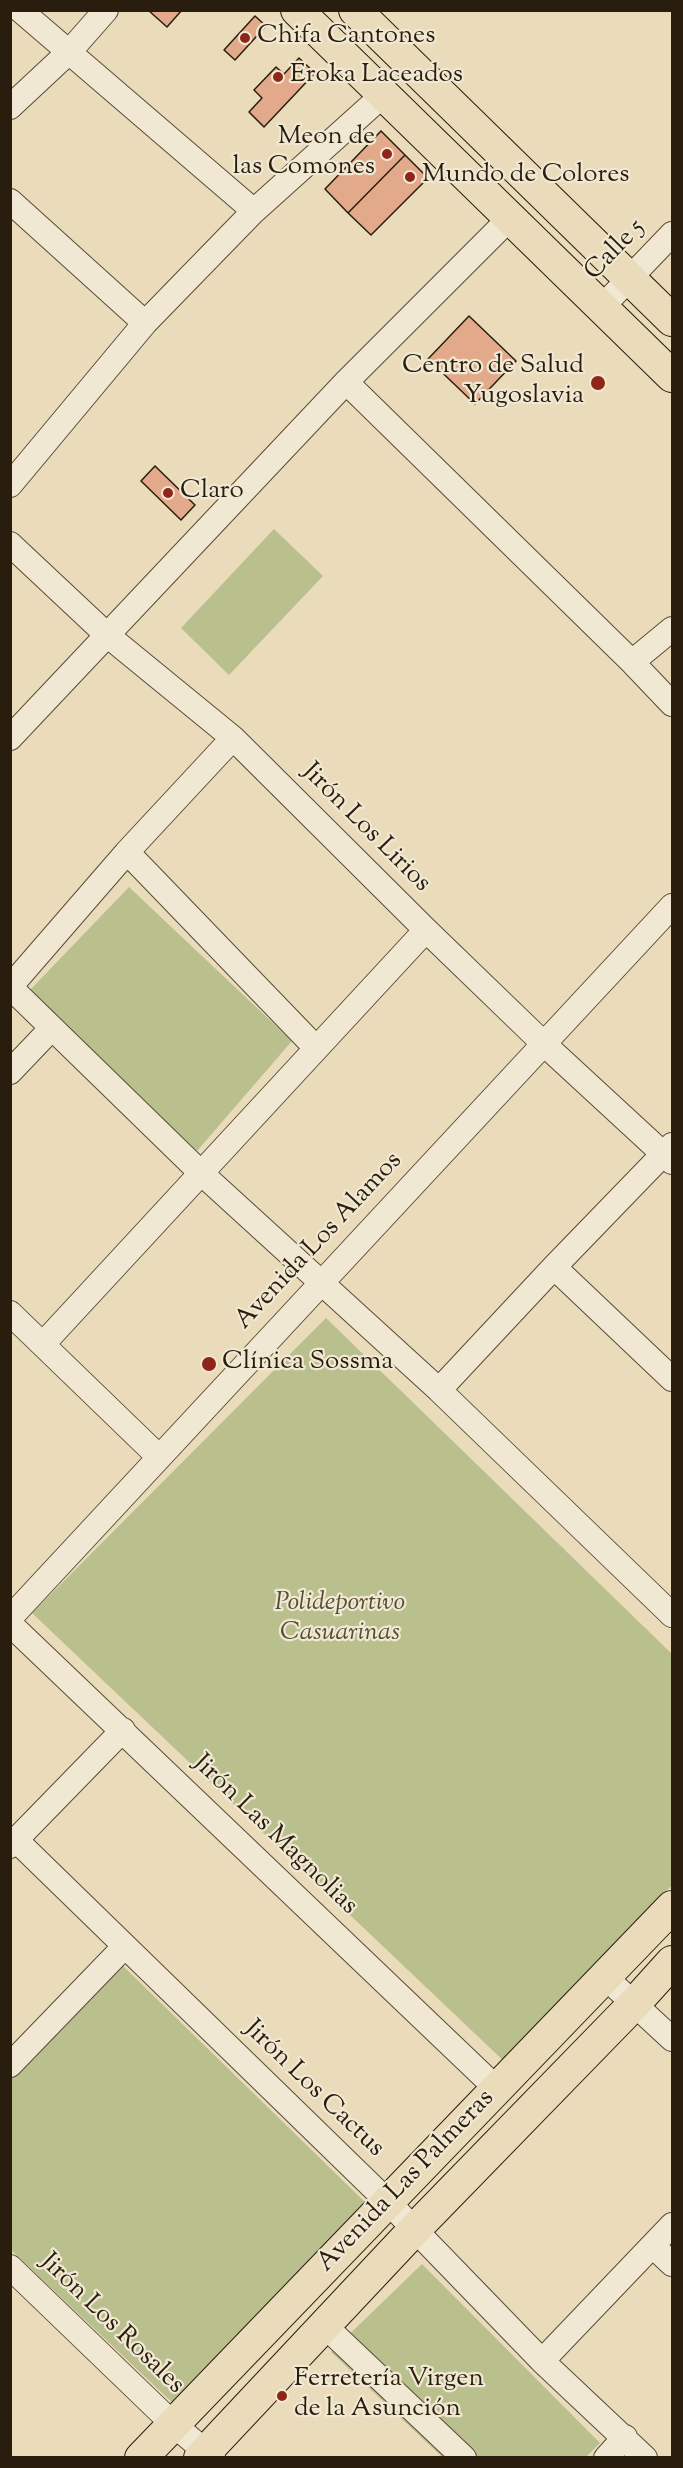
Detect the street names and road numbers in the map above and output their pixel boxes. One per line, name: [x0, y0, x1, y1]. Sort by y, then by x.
street label: Calle 5: [579, 214, 653, 288]
street label: Jirón Los Lirios: [294, 758, 436, 900]
street label: Avenida Los Alamos: [230, 1147, 410, 1337]
street label: Jirón Las Magnolias: [185, 1749, 363, 1923]
street label: Jirón Los Cactus: [236, 2015, 390, 2165]
street label: Avenida Las Palmeras: [312, 2084, 502, 2280]
street label: Jirón Los Rosales: [32, 2248, 190, 2402]

